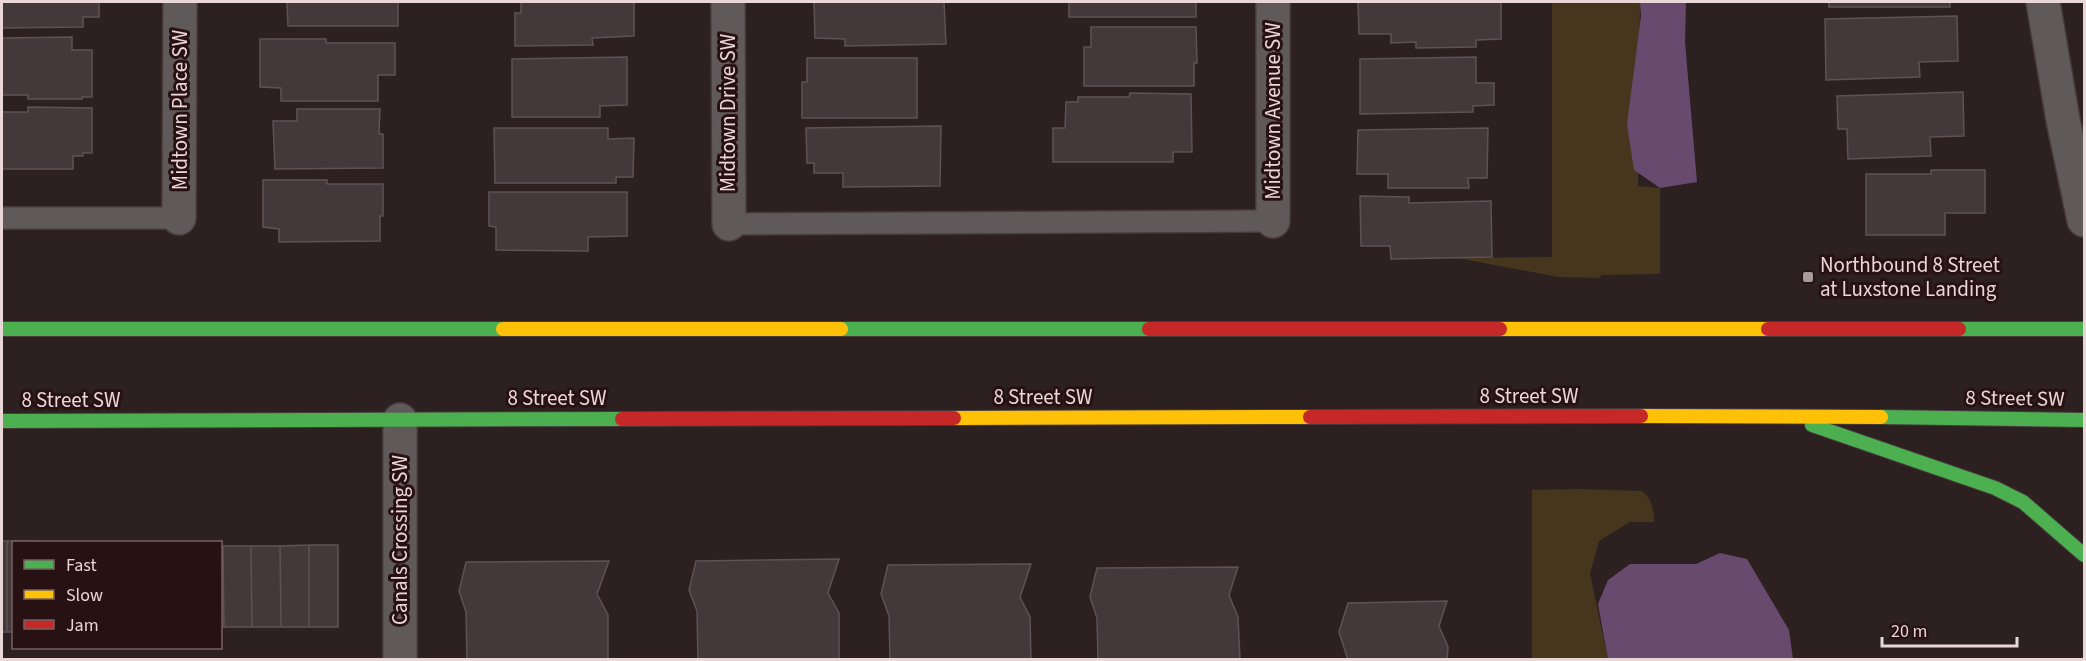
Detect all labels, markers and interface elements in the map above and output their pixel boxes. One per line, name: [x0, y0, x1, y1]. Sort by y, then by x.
street label: Midtown Avenue SW: [1258, 22, 1288, 200]
street label: Midtown Place SW: [165, 29, 195, 190]
street label: Midtown Drive SW: [713, 33, 743, 192]
place label: Northbound 8 Street at Luxstone Landing: [1820, 250, 2000, 304]
marker: Northbound 8 Street at Luxstone Landing: [1801, 270, 1815, 284]
street label: 8 Street SW: [1479, 381, 1579, 411]
street label: 8 Street SW: [993, 382, 1093, 412]
street label: 8 Street SW: [1965, 382, 2065, 414]
street label: 8 Street SW: [507, 383, 607, 413]
street label: 8 Street SW: [21, 385, 121, 415]
street label: Canals Crossing SW: [385, 454, 415, 625]
legend: [12, 541, 222, 649]
text: Fast: [66, 553, 97, 578]
text: Slow: [66, 583, 103, 608]
scale bar: [1882, 610, 2017, 648]
text: Jam: [66, 613, 99, 638]
text: 20 m: [1891, 619, 1927, 644]

